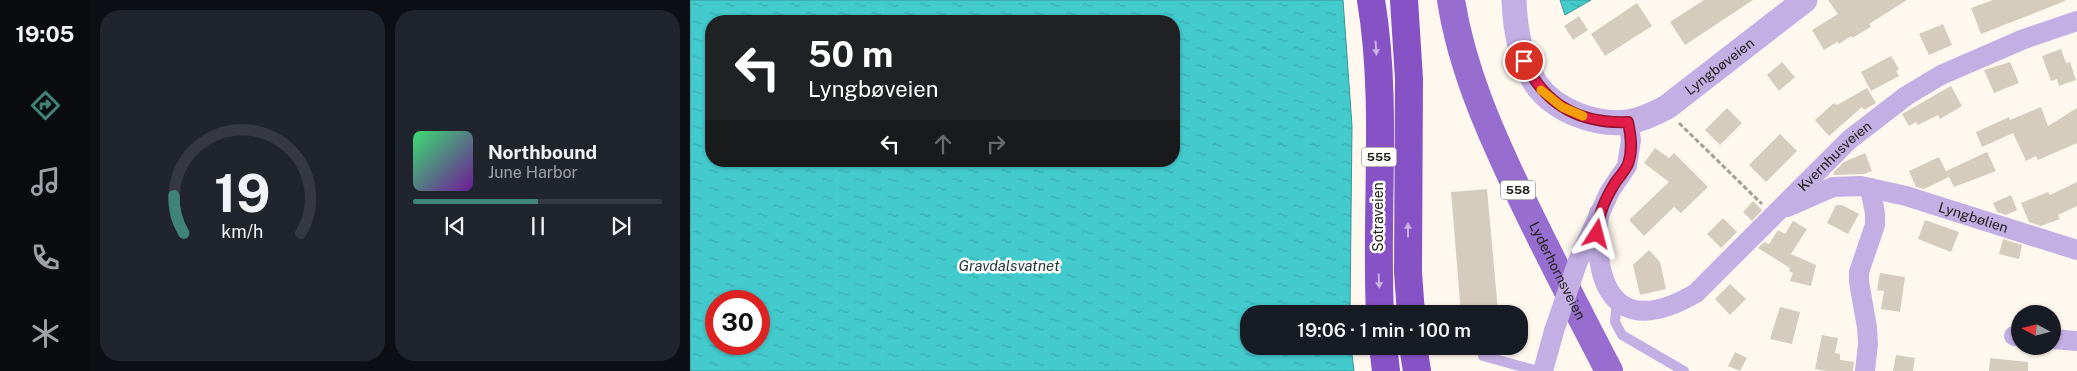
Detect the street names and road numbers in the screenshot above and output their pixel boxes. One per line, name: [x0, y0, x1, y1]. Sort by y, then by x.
street label: Lyngbøveien: [1682, 35, 1757, 98]
street label: Kvernhusveien: [1795, 118, 1874, 194]
road number: 555: [1362, 148, 1396, 166]
road number: 558: [1500, 180, 1536, 200]
street label: Sotraveien: [1370, 182, 1386, 252]
street label: Lyngbølien: [1937, 199, 2010, 236]
street label: Lyderhornsveien: [1526, 219, 1589, 322]

